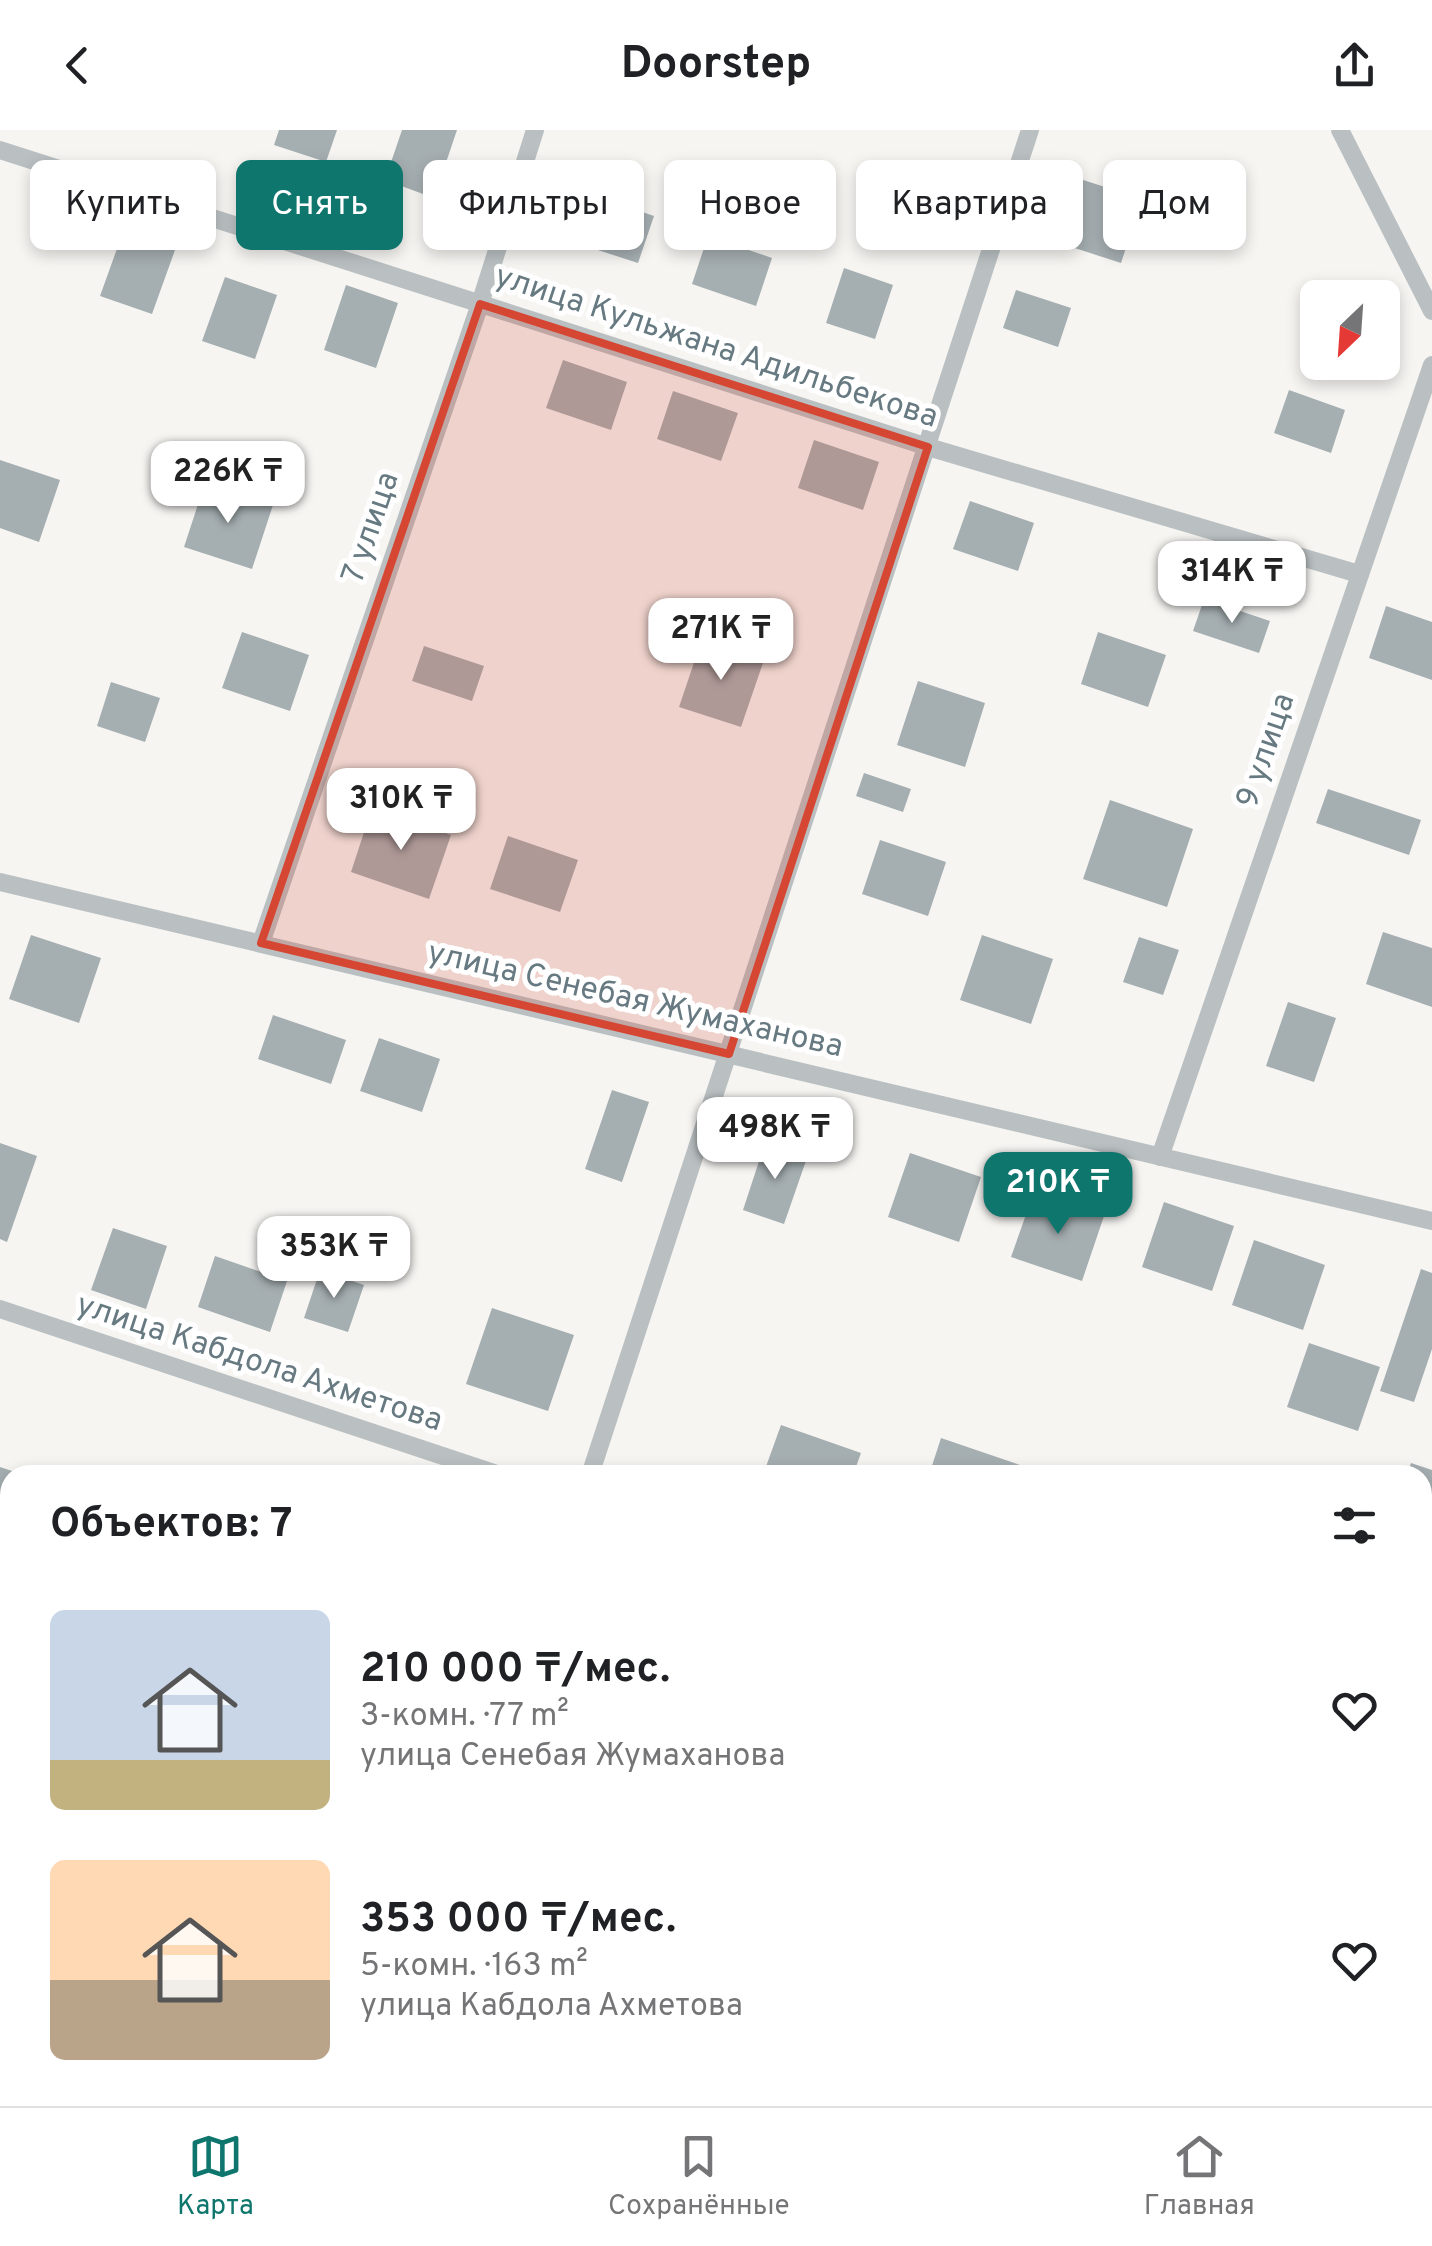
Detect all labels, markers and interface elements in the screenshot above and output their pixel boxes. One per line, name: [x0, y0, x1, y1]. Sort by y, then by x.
text: Doorstep: [621, 37, 811, 94]
icon: back: [50, 38, 105, 93]
icon: share: [1327, 38, 1382, 93]
chip: Купить: [30, 160, 216, 250]
chip: Снять: [236, 160, 403, 250]
chip: Фильтры: [423, 160, 644, 250]
chip: Новое: [664, 160, 836, 250]
chip: Квартира: [856, 160, 1083, 250]
chip: Дом: [1103, 160, 1246, 250]
street label: улица Кульжана Адильбекова: [489, 257, 943, 439]
north arrow: [1300, 280, 1400, 380]
map controls: [1300, 280, 1400, 380]
pin: 226K ₸: [147, 441, 309, 526]
text: 226K ₸: [173, 453, 283, 493]
street label: 7 улица: [334, 467, 410, 589]
pin: 314K ₸: [1151, 541, 1313, 626]
text: 314K ₸: [1180, 553, 1284, 593]
pin: 271K ₸: [640, 598, 802, 683]
text: 271K ₸: [670, 610, 772, 650]
street label: 9 улица: [1229, 688, 1305, 814]
pin: 310K ₸: [320, 768, 482, 853]
text: 310K ₸: [349, 780, 453, 820]
street label: улица Сенебая Жумаханова: [423, 934, 847, 1068]
pin: 498K ₸: [694, 1097, 856, 1182]
text: 498K ₸: [719, 1109, 831, 1149]
pin: 210K ₸: [977, 1152, 1139, 1237]
text: 210K ₸: [1005, 1164, 1111, 1204]
pin: 353K ₸: [253, 1216, 415, 1301]
text: 353K ₸: [279, 1228, 389, 1268]
street label: улица Кабдола Ахметова: [71, 1286, 447, 1442]
icon: filters: [1327, 1498, 1382, 1553]
text: Объектов: 7: [50, 1499, 293, 1552]
text: 210 000 ₸/мес.: [360, 1644, 670, 1697]
icon: home: [130, 1650, 250, 1770]
icon: heart: [1327, 1683, 1382, 1738]
text: 3-комн. · 77 m²: [360, 1697, 569, 1737]
text: улица Сенебая Жумаханова: [360, 1737, 785, 1777]
text: 353 000 ₸/мес.: [360, 1894, 676, 1947]
icon: home: [130, 1900, 250, 2020]
icon: heart: [1327, 1933, 1382, 1988]
text: 5-комн. · 163 m²: [360, 1947, 588, 1987]
text: улица Кабдола Ахметова: [360, 1987, 743, 2027]
tab: Карта: [177, 2129, 254, 2225]
tab: Сохранённые: [608, 2129, 790, 2225]
tab: Главная: [1144, 2129, 1255, 2225]

